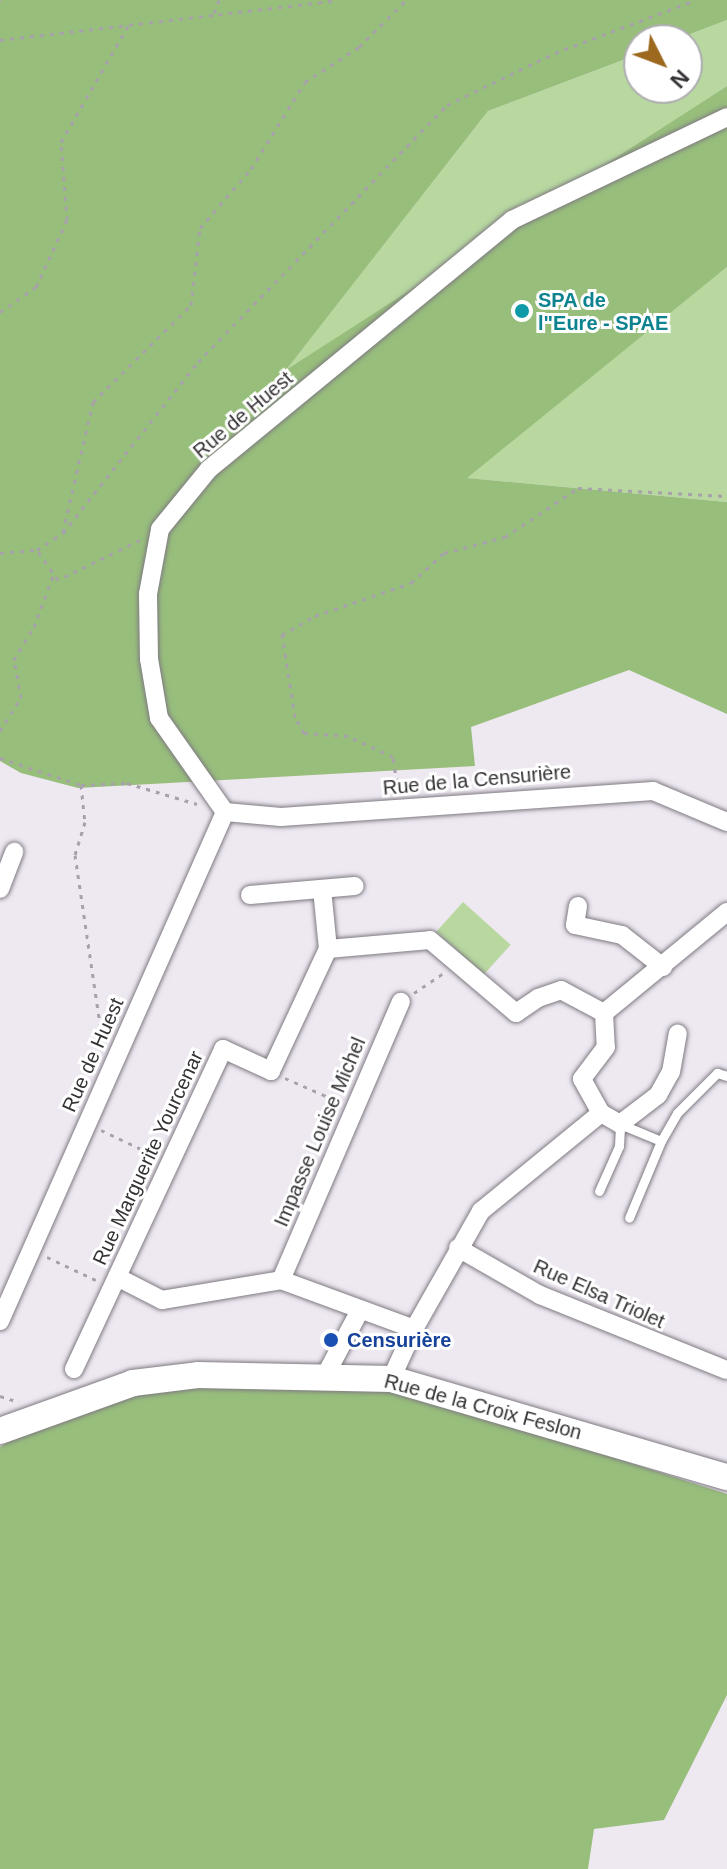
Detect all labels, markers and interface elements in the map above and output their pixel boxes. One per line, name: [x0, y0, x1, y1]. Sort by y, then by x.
north arrow: [623, 24, 703, 104]
text: N: [665, 65, 694, 93]
place label: SPA de l"Eure - SPAE: [538, 288, 668, 335]
marker: SPA de l"Eure - SPAE: [513, 302, 531, 320]
street label: Rue de Huest: [188, 367, 298, 463]
street label: Rue de la Censurière: [382, 760, 572, 800]
street label: Rue de Huest: [57, 994, 129, 1116]
street label: Impasse Louise Michel: [269, 1034, 371, 1230]
street label: Rue Marguerite Yourcenar: [88, 1047, 208, 1269]
street label: Rue Elsa Triolet: [529, 1254, 669, 1334]
place label: Censurière: [347, 1328, 451, 1352]
marker: Censurière: [322, 1331, 340, 1349]
street label: Rue de la Croix Feslon: [382, 1369, 584, 1445]

